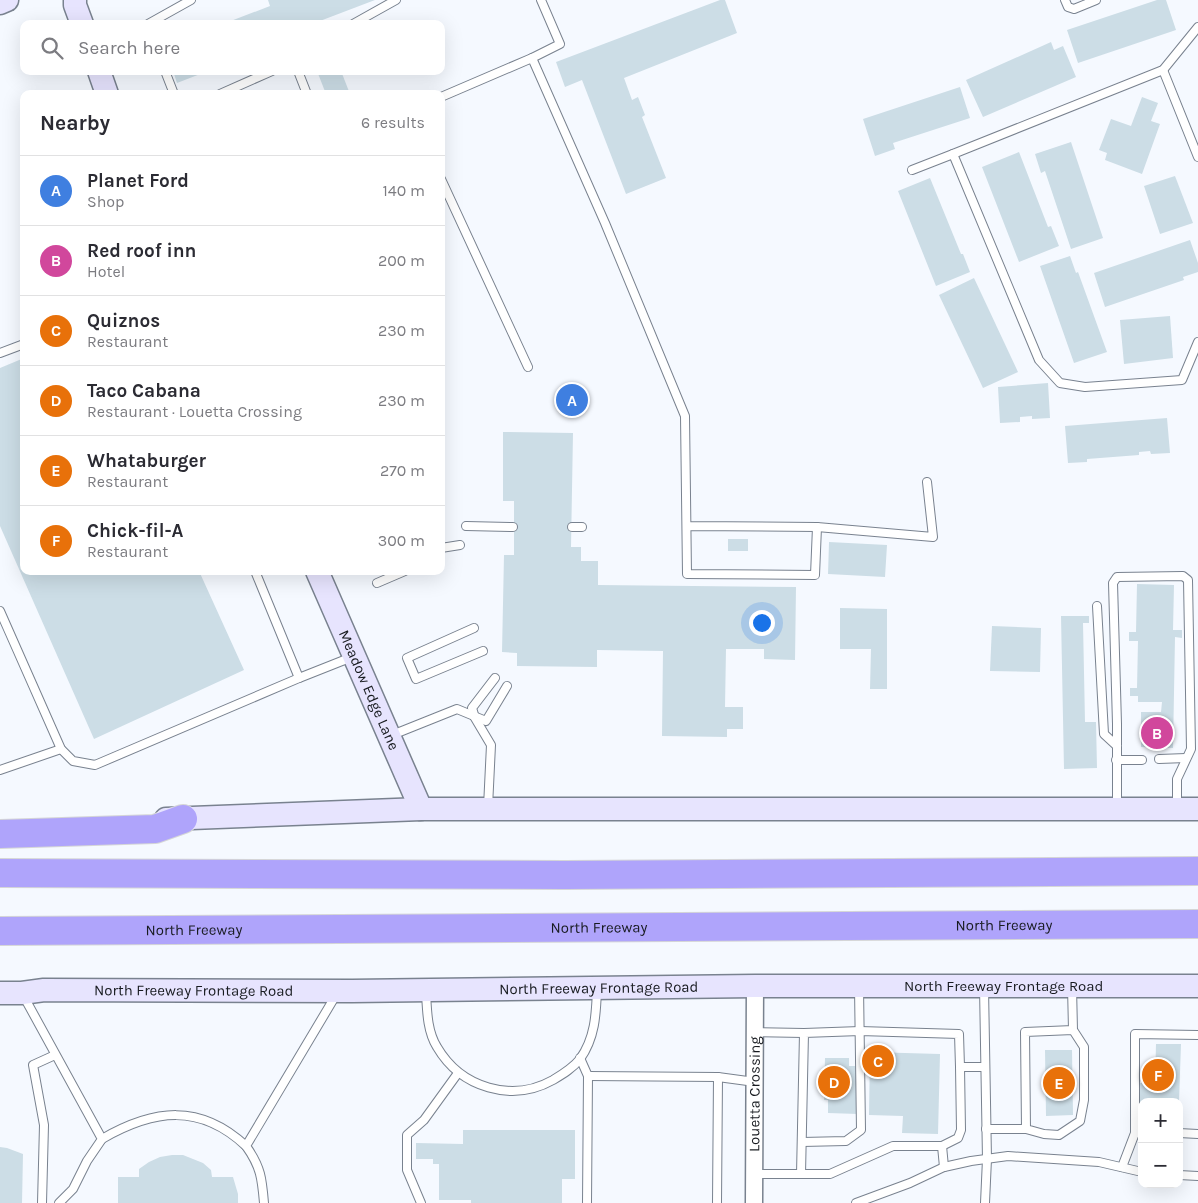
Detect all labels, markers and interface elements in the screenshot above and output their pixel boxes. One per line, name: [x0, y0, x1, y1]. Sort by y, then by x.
search box: [20, 20, 445, 75]
icon: search: [38, 34, 66, 62]
text: Search here: [78, 37, 180, 59]
text: Nearby: [40, 111, 110, 135]
text: 6 results: [361, 113, 425, 132]
text: Planet Ford: [87, 170, 189, 192]
text: A: [51, 181, 61, 200]
text: 140 m: [383, 181, 425, 200]
text: Shop: [87, 192, 124, 211]
text: Red roof inn: [87, 240, 196, 262]
text: B: [51, 251, 61, 270]
text: 200 m: [378, 251, 425, 270]
text: Hotel: [87, 262, 125, 281]
text: Quiznos: [87, 310, 160, 332]
text: C: [51, 321, 61, 340]
text: 230 m: [378, 321, 425, 340]
text: Restaurant: [87, 332, 168, 351]
text: Taco Cabana: [87, 380, 201, 402]
pin: A: [556, 381, 588, 419]
text: D: [51, 391, 61, 410]
text: 230 m: [378, 391, 425, 410]
text: Restaurant · Louetta Crossing: [87, 402, 302, 421]
text: Whataburger: [87, 450, 206, 472]
text: E: [51, 461, 61, 480]
text: 270 m: [380, 461, 425, 480]
text: Restaurant: [87, 472, 168, 491]
text: Chick-fil-A: [87, 520, 184, 542]
text: F: [52, 531, 60, 550]
text: 300 m: [378, 531, 425, 550]
text: Restaurant: [87, 542, 168, 561]
your location: [749, 610, 775, 636]
street label: Meadow Edge Lane: [335, 627, 403, 753]
pin: B: [1141, 714, 1173, 752]
street label: North Freeway: [955, 916, 1053, 934]
street label: North Freeway: [550, 918, 648, 937]
street label: North Freeway: [145, 921, 243, 939]
street label: North Freeway Frontage Road: [904, 977, 1103, 995]
street label: North Freeway Frontage Road: [499, 978, 699, 998]
street label: North Freeway Frontage Road: [94, 981, 293, 1000]
street label: Louetta Crossing: [745, 1036, 764, 1152]
pin: C: [862, 1042, 894, 1080]
pin: F: [1142, 1056, 1174, 1094]
pin: D: [818, 1063, 850, 1101]
pin: E: [1043, 1064, 1075, 1102]
map controls: [1138, 1098, 1183, 1188]
button: +: [1138, 1098, 1183, 1143]
button: −: [1138, 1143, 1183, 1188]

